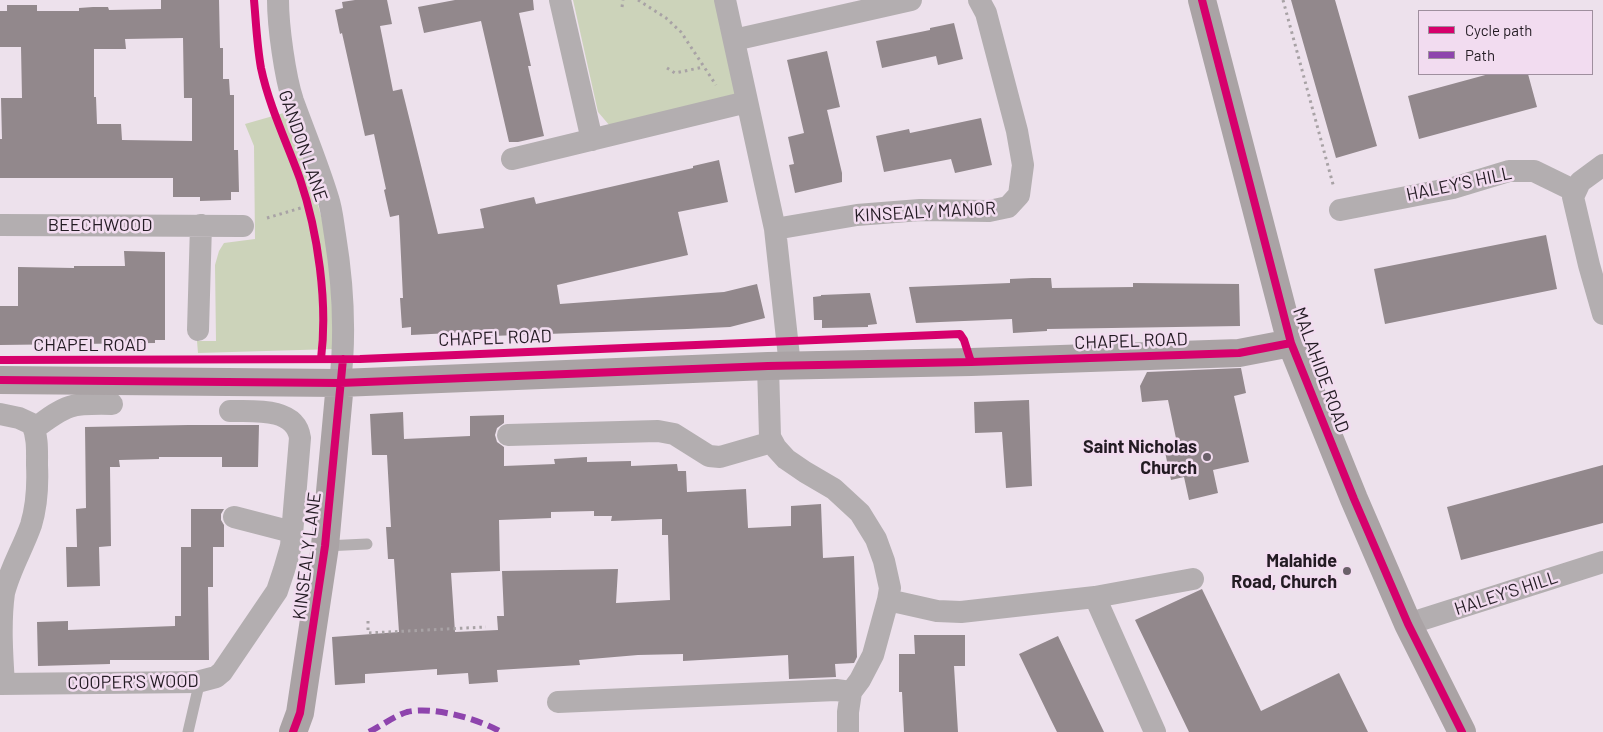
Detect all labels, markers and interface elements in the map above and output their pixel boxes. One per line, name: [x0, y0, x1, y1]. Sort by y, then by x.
legend: [1418, 10, 1593, 75]
text: Cycle path: [1465, 21, 1532, 39]
text: Path: [1465, 46, 1495, 64]
street label: GANDON LANE: [274, 87, 332, 205]
street label: HALEY'S HILL: [1404, 162, 1514, 206]
street label: KINSEALY MANOR: [854, 197, 996, 227]
street label: BEECHWOOD: [48, 214, 152, 236]
street label: MALAHIDE ROAD: [1288, 304, 1354, 436]
street label: CHAPEL ROAD: [438, 325, 552, 351]
street label: CHAPEL ROAD: [1074, 328, 1188, 354]
street label: CHAPEL ROAD: [33, 334, 147, 356]
place label: Saint Nicholas Church: [1083, 436, 1197, 478]
marker: Saint Nicholas Church: [1201, 451, 1213, 463]
street label: KINSEALY LANE: [288, 491, 326, 621]
place label: Malahide Road, Church: [1231, 550, 1337, 592]
marker: Malahide Road, Church: [1341, 565, 1353, 577]
street label: HALEY'S HILL: [1452, 566, 1560, 620]
street label: COOPER'S WOOD: [67, 670, 199, 694]

